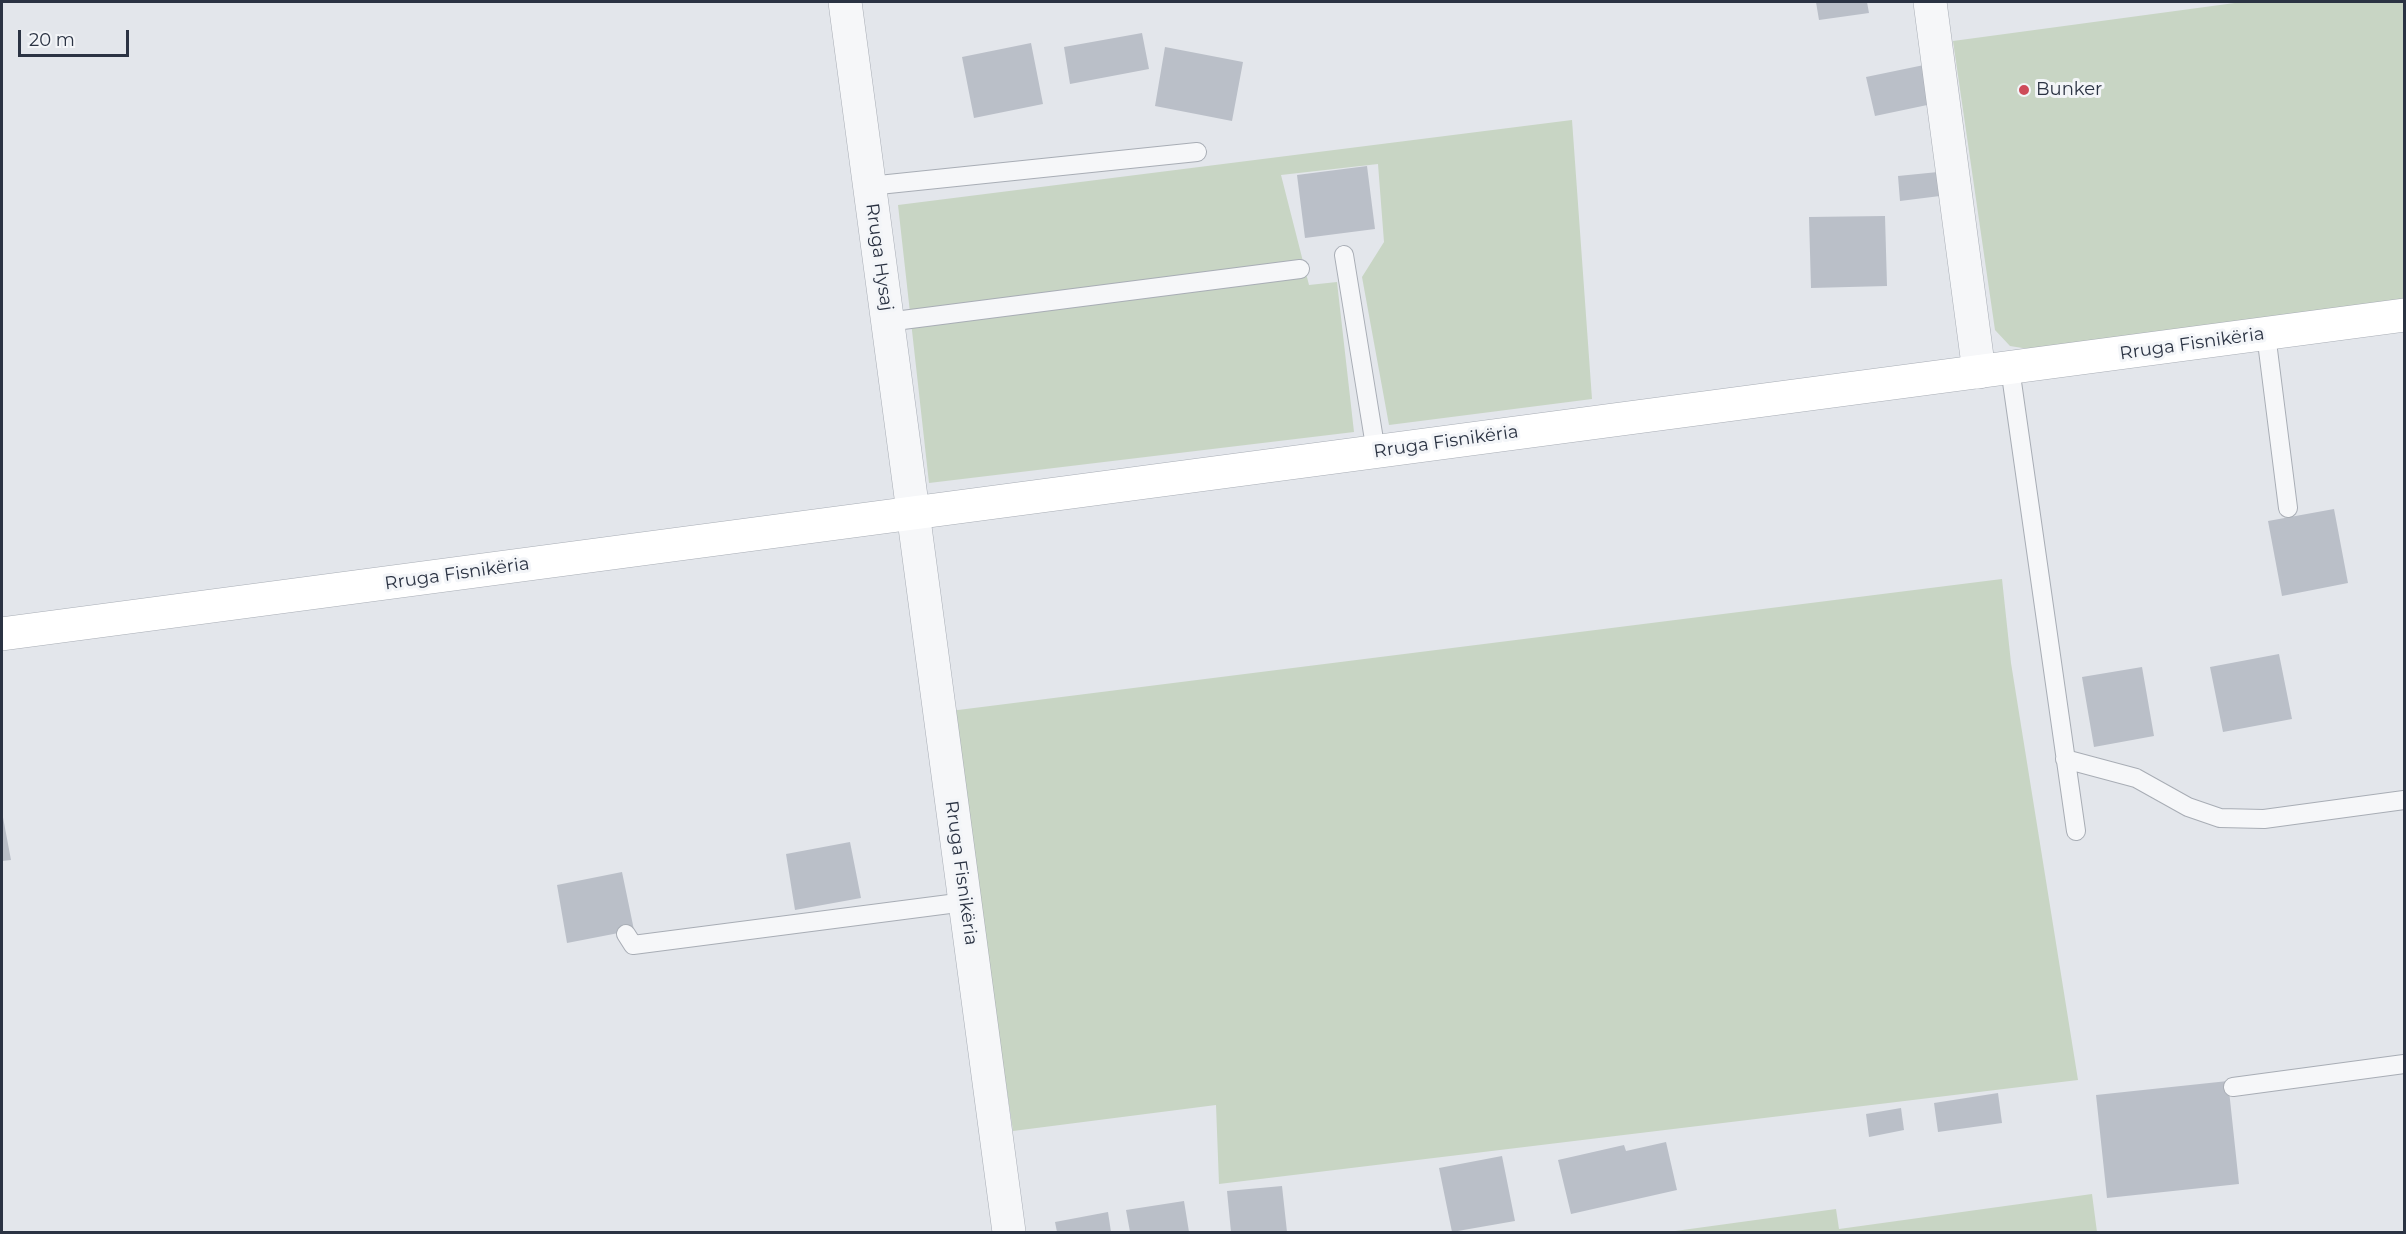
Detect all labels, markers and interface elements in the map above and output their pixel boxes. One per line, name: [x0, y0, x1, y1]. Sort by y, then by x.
scale bar: [21, 18, 132, 56]
text: 20 m: [29, 29, 75, 51]
place label: Bunker: [2036, 79, 2102, 101]
marker: Bunker: [2017, 83, 2031, 97]
street label: Rruga Hysaj: [861, 202, 897, 312]
street label: Rruga Fisnikëria: [2118, 323, 2266, 365]
street label: Rruga Fisnikëria: [1372, 421, 1520, 463]
street label: Rruga Fisnikëria: [383, 553, 531, 595]
street label: Rruga Fisnikëria: [940, 799, 982, 947]

